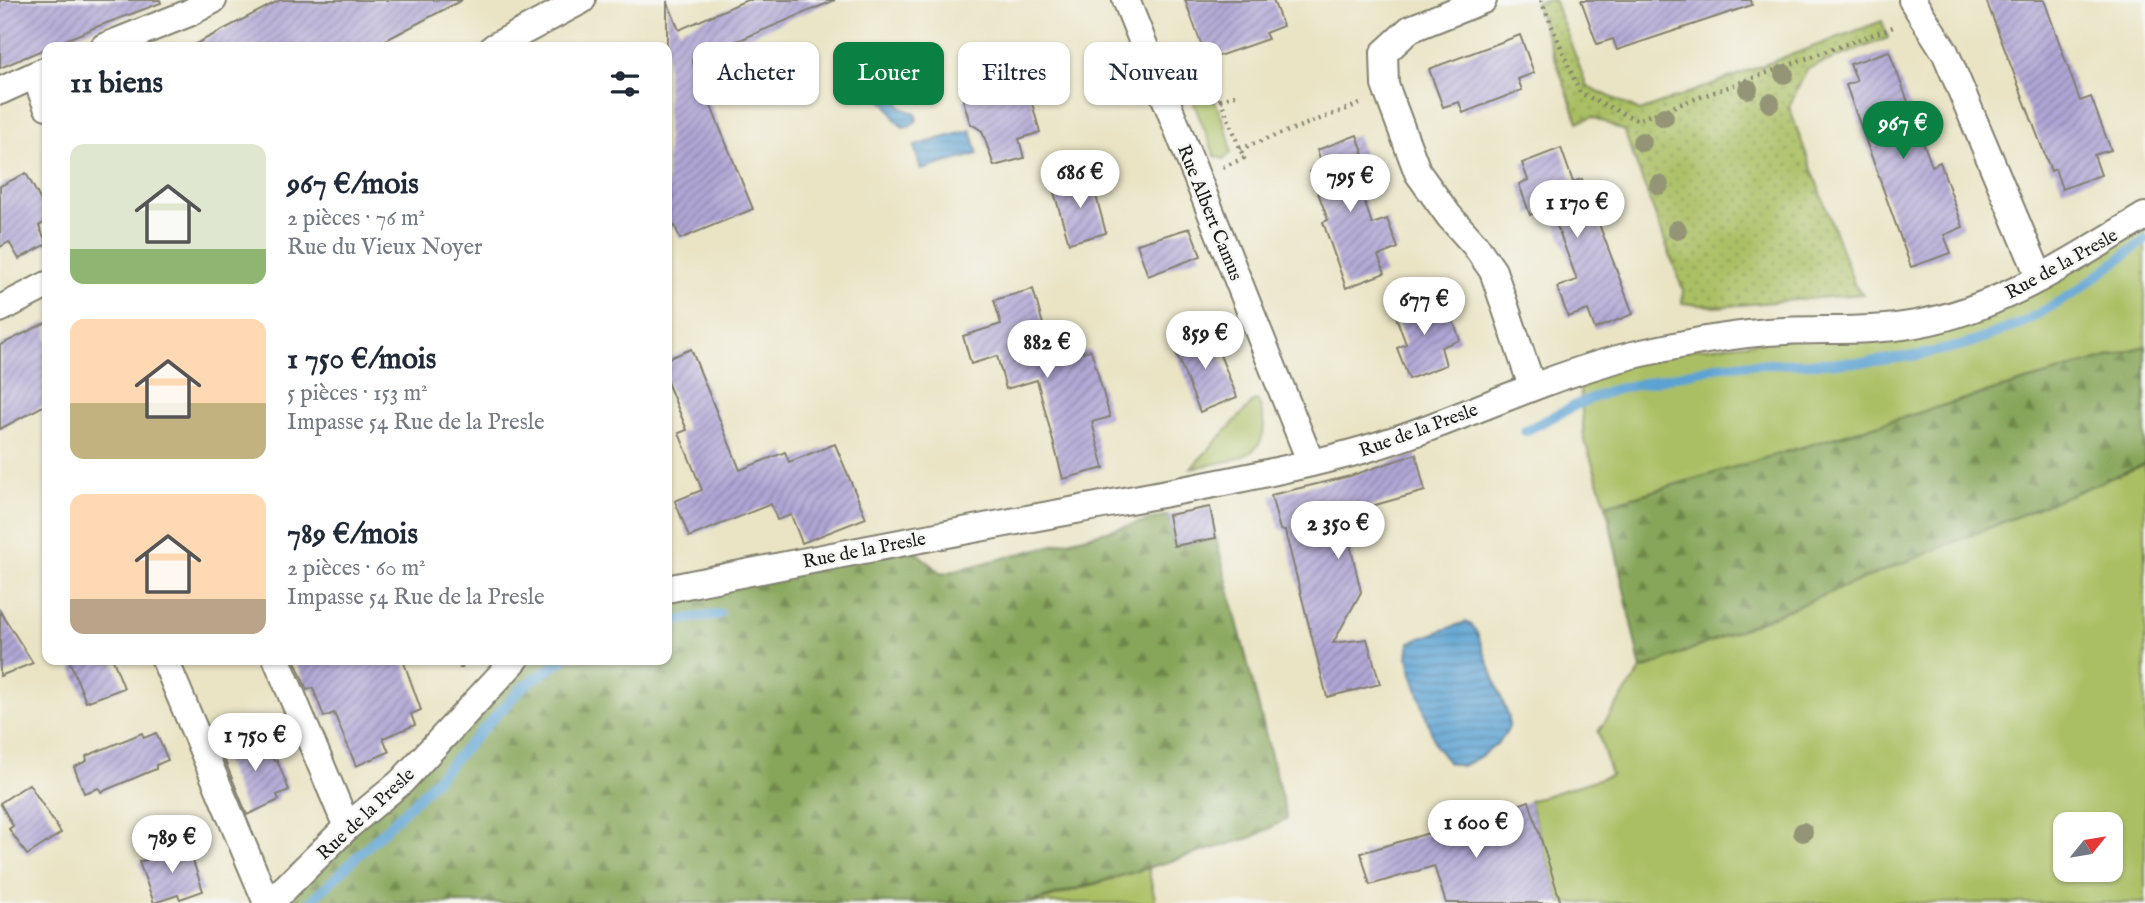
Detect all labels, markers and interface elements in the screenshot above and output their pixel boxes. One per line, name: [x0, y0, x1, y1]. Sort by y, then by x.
chip: Acheter: [693, 42, 819, 105]
chip: Louer: [833, 42, 944, 105]
chip: Filtres: [958, 42, 1070, 105]
chip: Nouveau: [1084, 42, 1222, 105]
text: 11 biens: [70, 65, 163, 103]
icon: filters: [606, 65, 644, 103]
pin: 967 €: [1854, 102, 1952, 161]
text: 967 €: [1879, 109, 1928, 138]
street label: Rue Albert Camus: [1171, 141, 1247, 284]
pin: 686 €: [1031, 150, 1129, 210]
pin: 795 €: [1301, 154, 1399, 214]
text: 686 €: [1057, 158, 1103, 187]
text: 795 €: [1326, 162, 1374, 191]
text: 967 €/mois: [287, 166, 419, 204]
icon: home: [126, 172, 210, 256]
pin: 1 170 €: [1512, 180, 1642, 240]
text: 1 170 €: [1546, 188, 1608, 217]
text: 2 pièces · 76 m²: [287, 204, 425, 233]
street label: Rue de la Presle: [2002, 224, 2123, 306]
text: Rue du Vieux Noyer: [287, 233, 482, 262]
pin: 677 €: [1375, 278, 1473, 337]
text: 677 €: [1399, 285, 1449, 314]
pin: 859 €: [1156, 312, 1254, 371]
text: 859 €: [1182, 319, 1228, 348]
pin: 882 €: [998, 320, 1096, 380]
text: 882 €: [1023, 328, 1071, 357]
text: 1 750 €/mois: [287, 341, 436, 379]
icon: home: [126, 347, 210, 431]
text: 5 pièces · 153 m²: [287, 379, 428, 408]
street label: Rue de la Presle: [1356, 398, 1482, 464]
text: Impasse 54 Rue de la Presle: [287, 408, 544, 437]
pin: 2 350 €: [1273, 502, 1403, 561]
text: 2 350 €: [1307, 509, 1369, 538]
text: 789 €/mois: [287, 516, 418, 554]
icon: home: [126, 522, 210, 606]
street label: Rue de la Presle: [801, 527, 928, 575]
text: 2 pièces · 60 m²: [287, 554, 426, 583]
text: Impasse 54 Rue de la Presle: [287, 583, 544, 612]
pin: 1 750 €: [190, 714, 320, 773]
text: 1 750 €: [224, 721, 286, 750]
street label: Rue de la Presle: [313, 763, 420, 866]
pin: 1 600 €: [1411, 800, 1541, 860]
text: 1 600 €: [1444, 808, 1508, 837]
north arrow: [2053, 812, 2123, 882]
map controls: [2053, 812, 2123, 882]
pin: 789 €: [123, 816, 221, 875]
text: 789 €: [148, 823, 196, 852]

